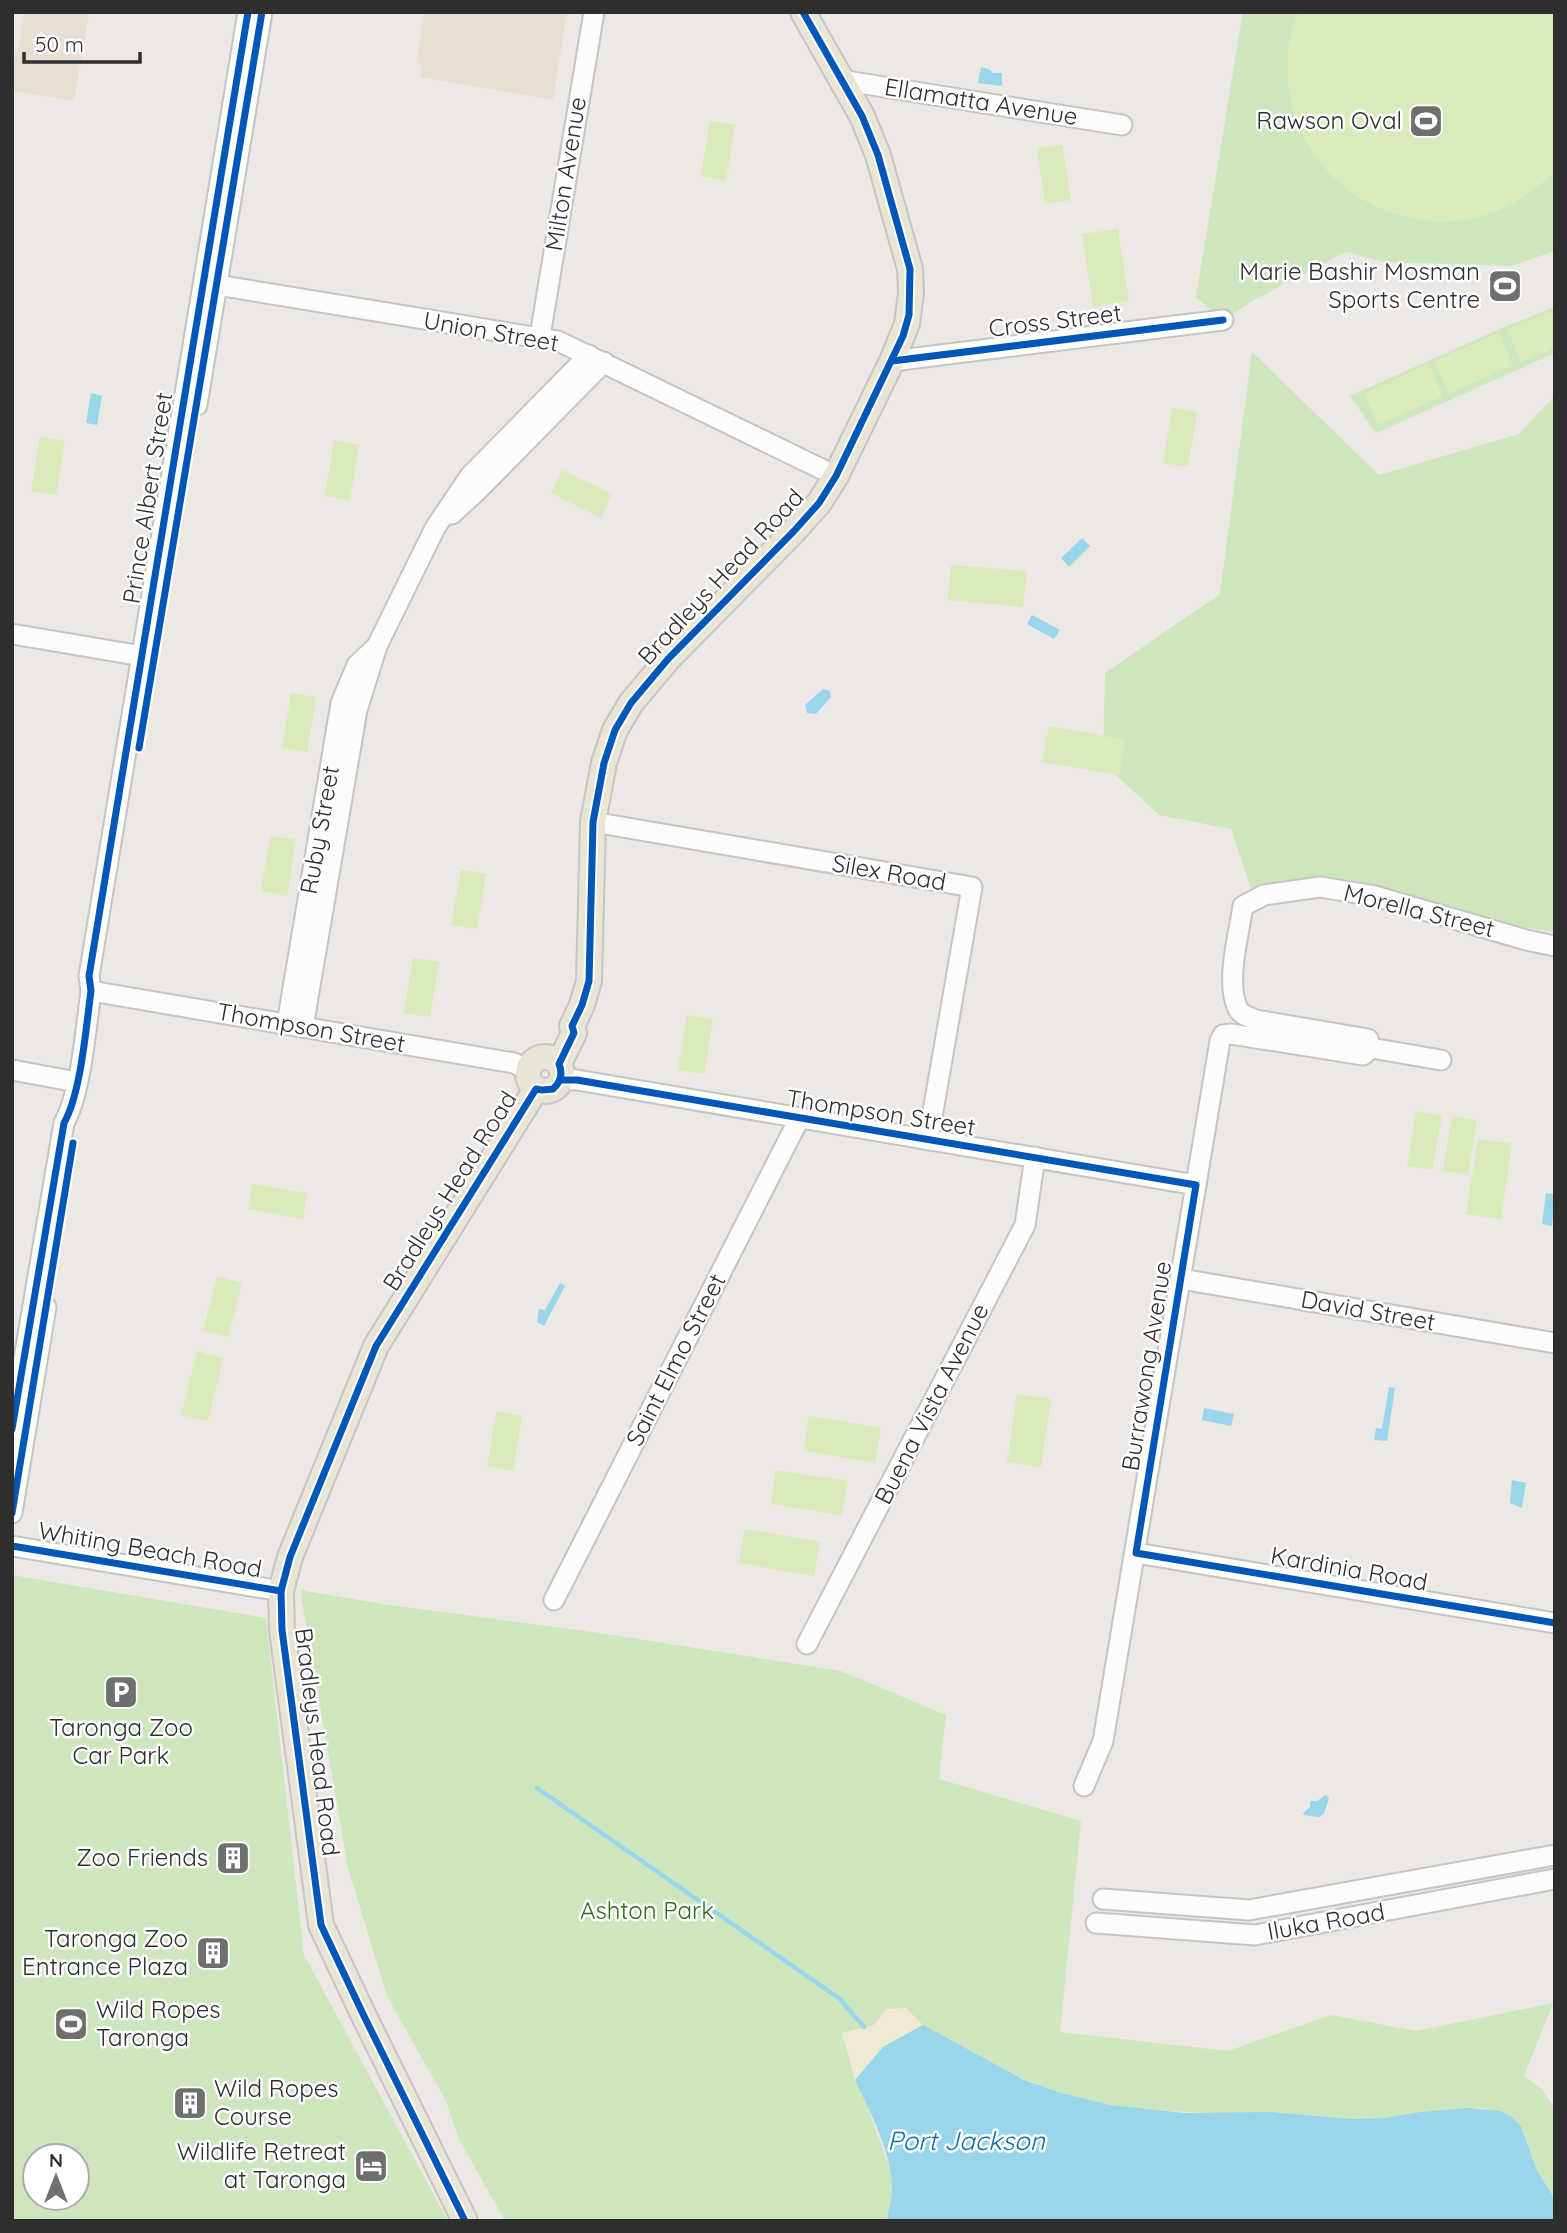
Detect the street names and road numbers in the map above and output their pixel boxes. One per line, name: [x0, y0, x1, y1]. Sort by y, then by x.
street label: Ellamatta Avenue: [882, 71, 1080, 131]
street label: Milton Avenue: [538, 95, 592, 253]
street label: Cross Street: [987, 297, 1123, 343]
street label: Union Street: [421, 304, 561, 358]
street label: Prince Albert Street: [115, 390, 179, 606]
street label: Bradleys Head Road: [631, 482, 810, 671]
street label: Ruby Street: [293, 763, 345, 896]
street label: Silex Road: [830, 847, 948, 897]
street label: Morella Street: [1341, 877, 1498, 943]
street label: Thompson Street: [215, 996, 408, 1058]
street label: Thompson Street: [785, 1082, 978, 1142]
street label: Bradleys Head Road: [376, 1085, 523, 1296]
street label: Burrawong Avenue: [1115, 1259, 1177, 1473]
street label: Saint Elmo Street: [619, 1268, 731, 1451]
street label: David Street: [1299, 1283, 1438, 1337]
street label: Buena Vista Avenue: [867, 1298, 995, 1509]
street label: Whiting Beach Road: [36, 1515, 264, 1583]
street label: Kardinia Road: [1268, 1539, 1430, 1597]
street label: Bradleys Head Road: [289, 1626, 347, 1858]
street label: Iluka Road: [1265, 1896, 1387, 1946]

